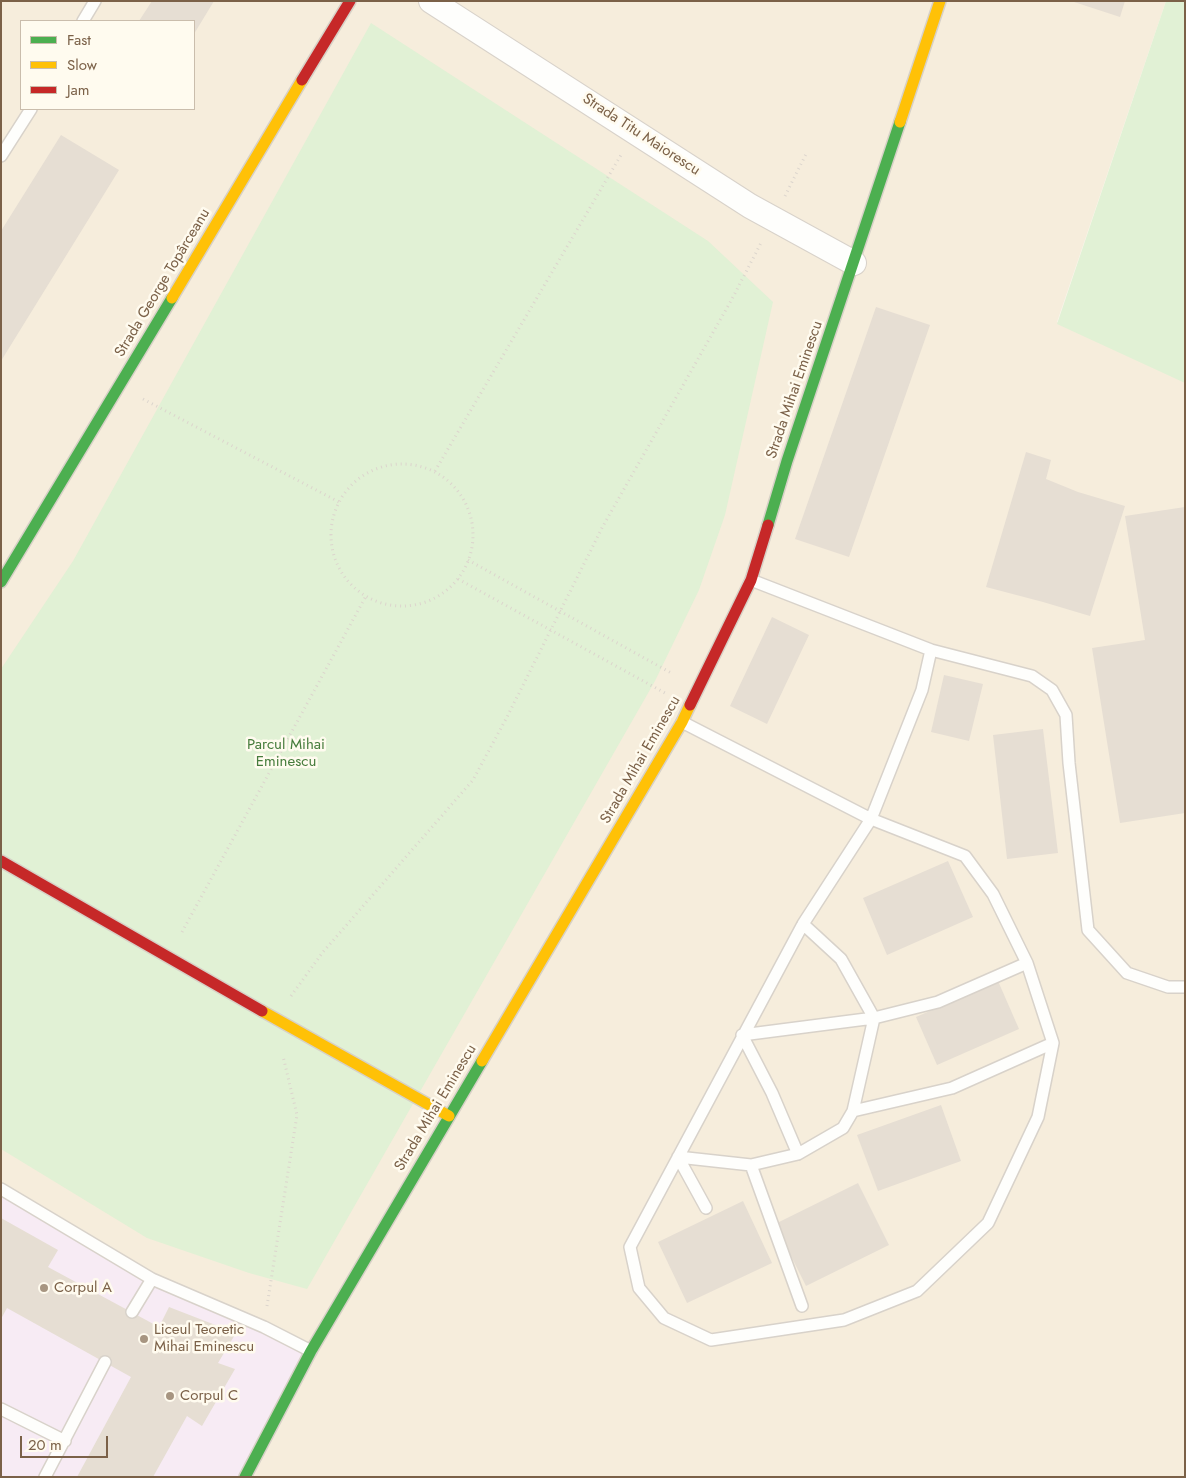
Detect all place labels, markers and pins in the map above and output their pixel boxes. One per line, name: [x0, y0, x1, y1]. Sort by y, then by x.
place label: Corpul A: [54, 1279, 112, 1297]
marker: Corpul A: [38, 1282, 50, 1294]
place label: Liceul Teoretic Mihai Eminescu: [154, 1321, 254, 1356]
marker: Liceul Teoretic Mihai Eminescu: [138, 1333, 150, 1345]
place label: Corpul C: [180, 1387, 238, 1405]
marker: Corpul C: [164, 1390, 176, 1402]

